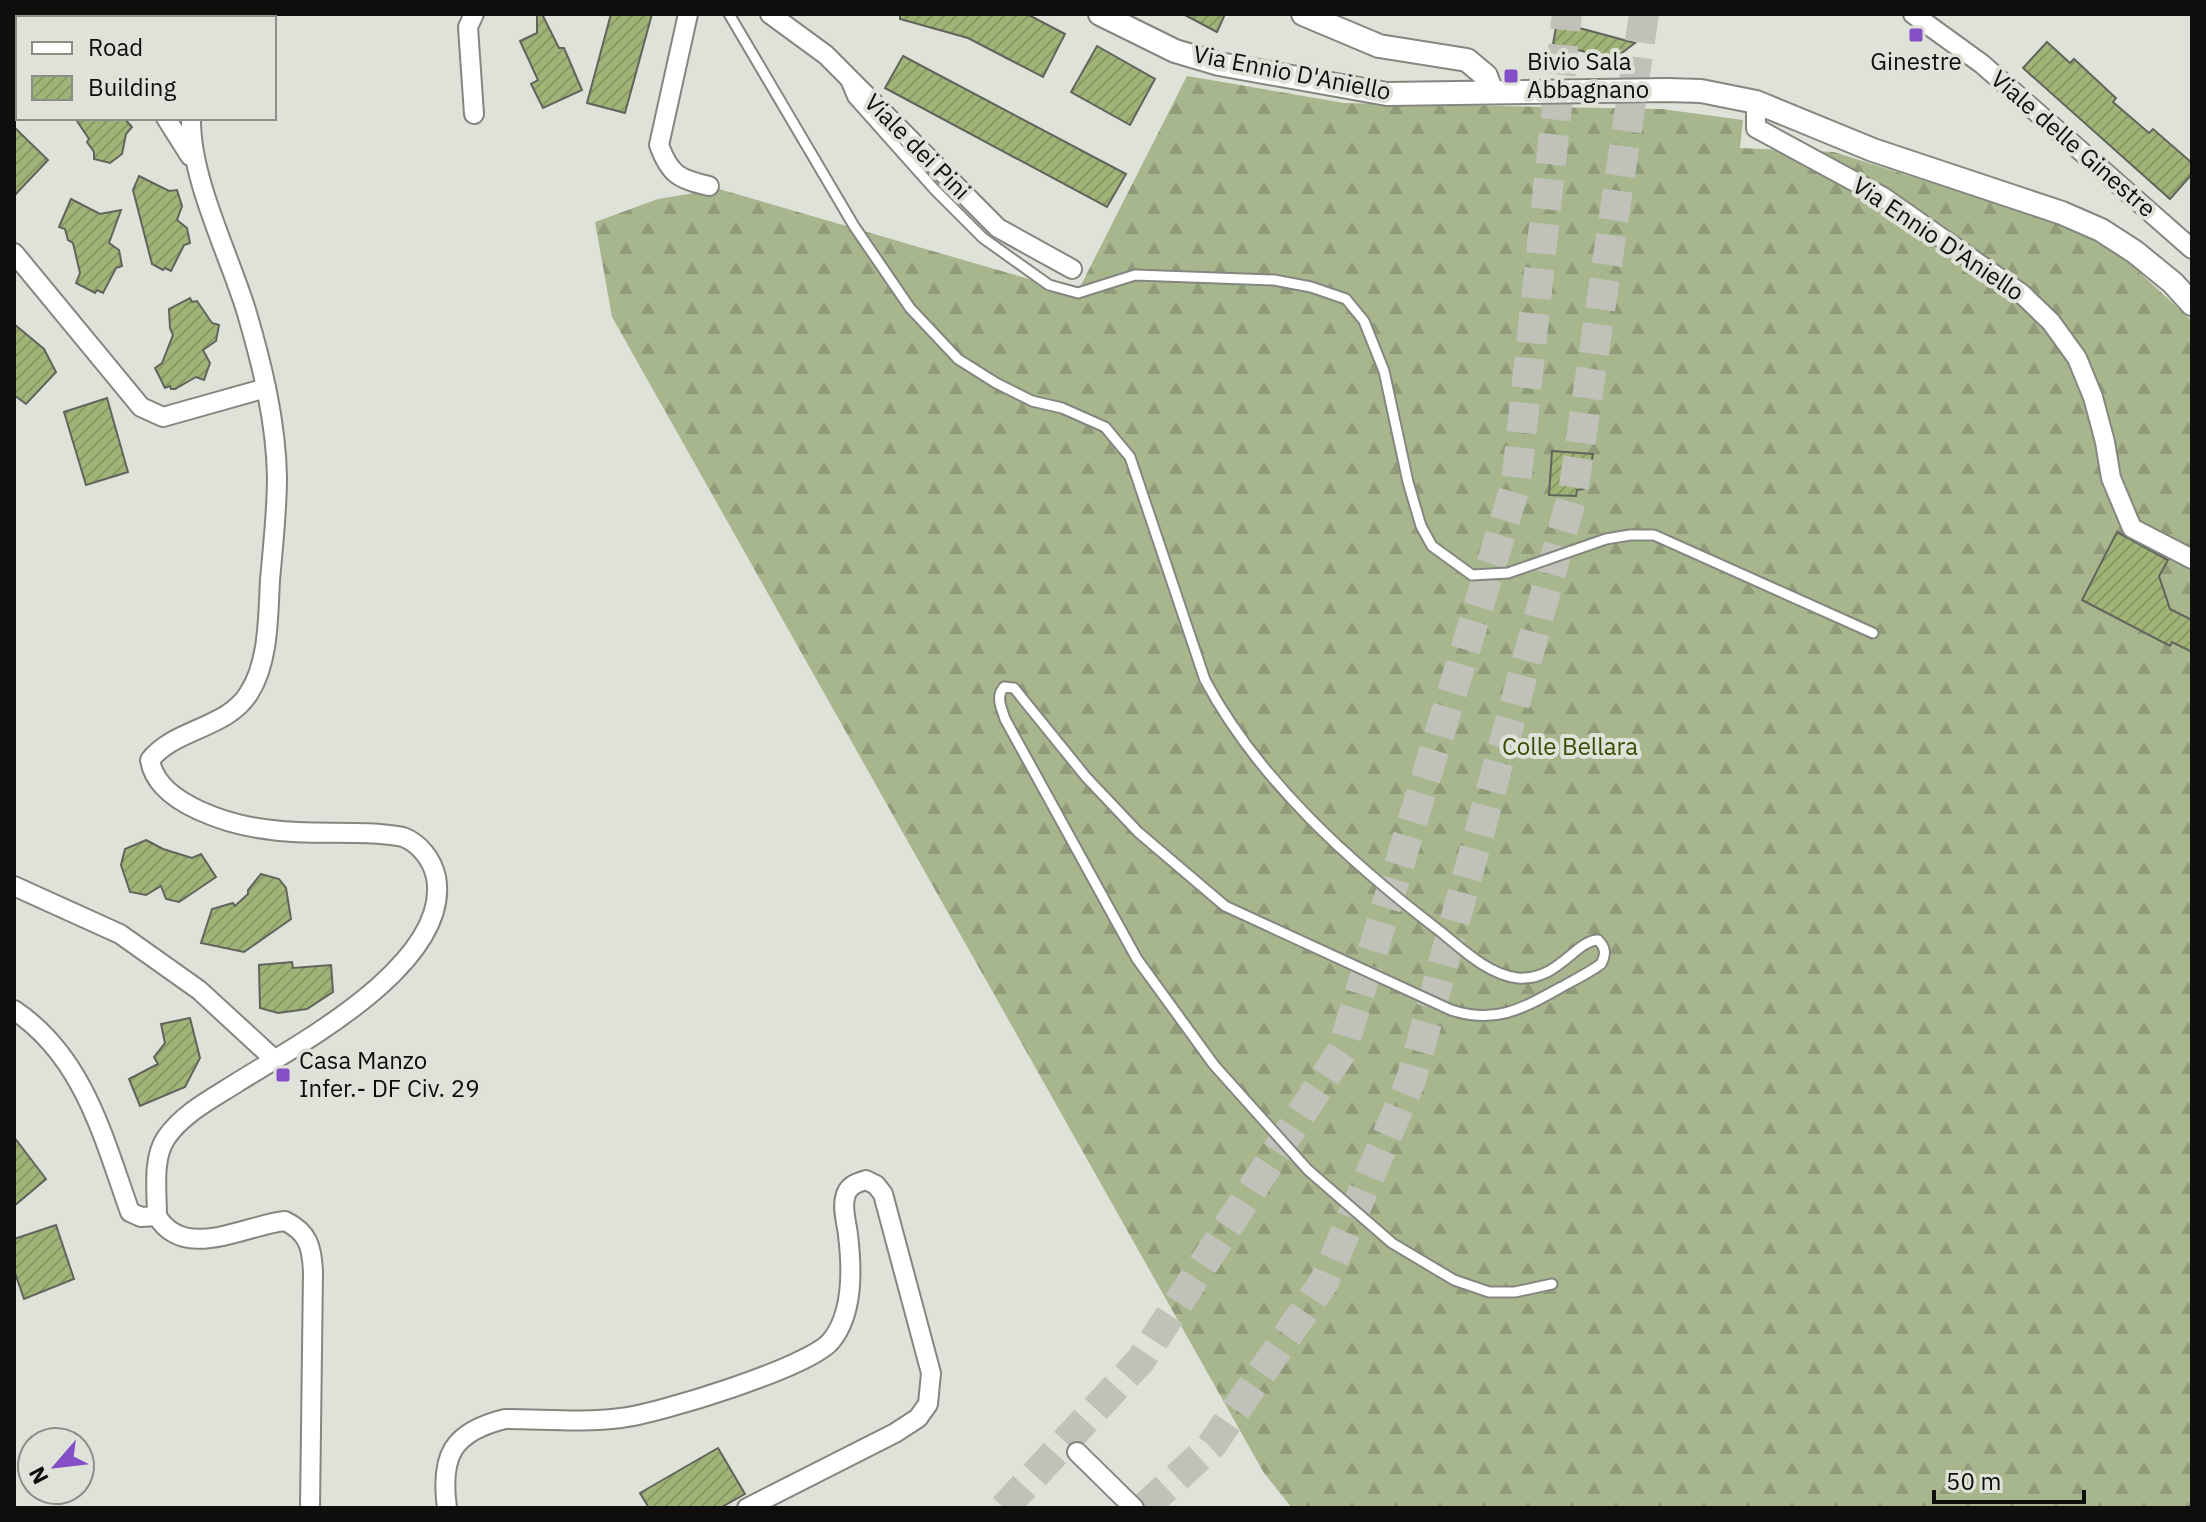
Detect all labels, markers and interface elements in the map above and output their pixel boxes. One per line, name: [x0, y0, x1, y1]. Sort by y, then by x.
legend: [16, 16, 276, 120]
marker: Ginestre: [1907, 26, 1925, 44]
text: Road: [88, 31, 143, 63]
street label: Via Ennio D'Aniello: [1191, 37, 1394, 107]
place label: Bivio Sala Abbagnano: [1527, 45, 1649, 105]
place label: Ginestre: [1870, 45, 1962, 77]
street label: Viale delle Ginestre: [1984, 63, 2163, 224]
marker: Bivio Sala Abbagnano: [1502, 67, 1520, 85]
text: Building: [88, 71, 176, 103]
street label: Viale dei Pini: [858, 86, 978, 206]
street label: Via Ennio D'Aniello: [1847, 169, 2031, 307]
park label: Colle Bellara: [1502, 730, 1638, 762]
place label: Casa Manzo Infer.- DF Civ. 29: [299, 1044, 480, 1104]
marker: Casa Manzo Infer.- DF Civ. 29: [274, 1066, 292, 1084]
north arrow: [16, 1426, 96, 1506]
scale bar: [1934, 1454, 2084, 1504]
text: N: [21, 1462, 54, 1489]
text: 50 m: [1946, 1465, 2001, 1497]

